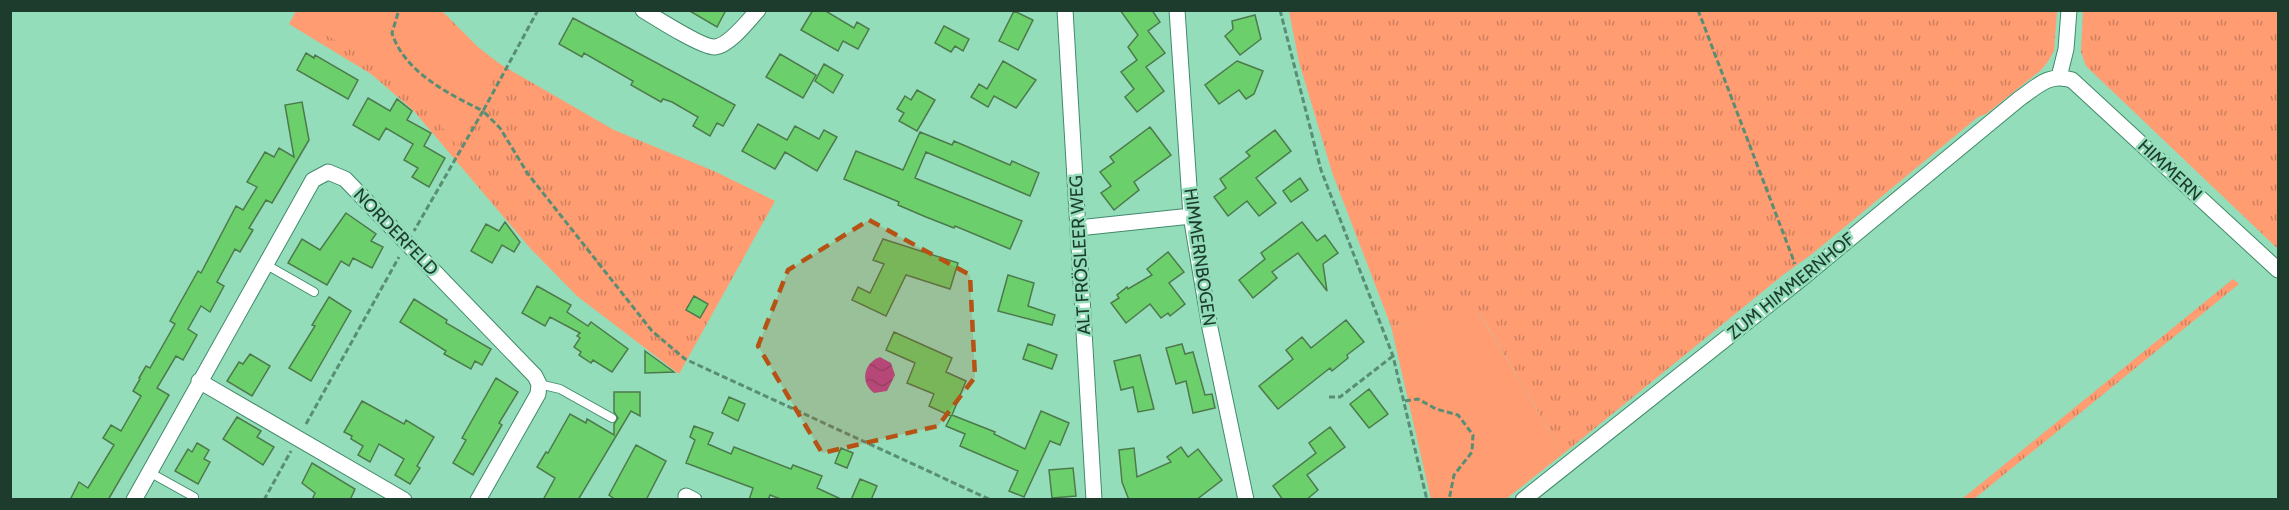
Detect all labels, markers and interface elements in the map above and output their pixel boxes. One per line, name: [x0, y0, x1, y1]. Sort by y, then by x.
street label: HIMMERN: [2133, 135, 2207, 205]
street label: ALT FRÖSLEER WEG: [1065, 175, 1095, 335]
street label: NORDERFELD: [349, 184, 443, 280]
street label: HIMMERNBOGEN: [1179, 187, 1221, 327]
street label: ZUM HIMMERNHOF: [1723, 228, 1859, 344]

